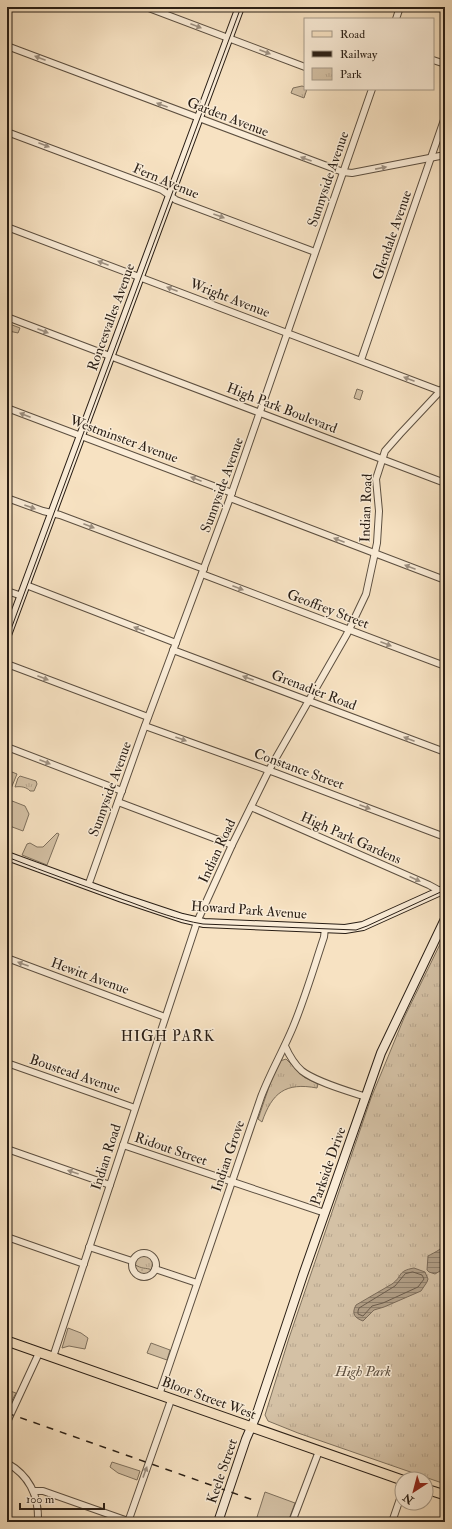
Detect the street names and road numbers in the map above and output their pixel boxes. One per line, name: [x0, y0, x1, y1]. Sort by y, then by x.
street label: Garden Avenue: [185, 94, 271, 140]
street label: Sunnyside Avenue: [304, 129, 353, 229]
street label: Fern Avenue: [130, 159, 202, 203]
street label: Glendale Avenue: [369, 188, 415, 282]
street label: Roncesvalles Avenue: [84, 261, 138, 373]
street label: Wright Avenue: [187, 275, 272, 321]
street label: High Park Boulevard: [224, 379, 340, 437]
street label: Westminster Avenue: [67, 411, 181, 467]
street label: Sunnyside Avenue: [197, 435, 248, 535]
street label: Indian Road: [356, 473, 376, 543]
street label: Geoffrey Street: [284, 586, 372, 633]
street label: Grenadier Road: [269, 666, 359, 714]
street label: Sunnyside Avenue: [85, 739, 136, 839]
street label: Constance Street: [252, 745, 347, 793]
street label: High Park Gardens: [298, 808, 404, 868]
street label: Indian Road: [195, 816, 239, 886]
street label: Howard Park Avenue: [190, 897, 308, 923]
street label: Hewitt Avenue: [49, 954, 132, 998]
street label: Boustead Avenue: [28, 1051, 123, 1097]
street label: Indian Grove: [208, 1118, 248, 1194]
street label: Indian Road: [87, 1122, 125, 1192]
street label: Parkside Drive: [307, 1125, 349, 1207]
street label: Ridout Street: [132, 1129, 210, 1170]
street label: Bloor Street West: [160, 1373, 259, 1423]
street label: Keele Street: [203, 1436, 241, 1506]

